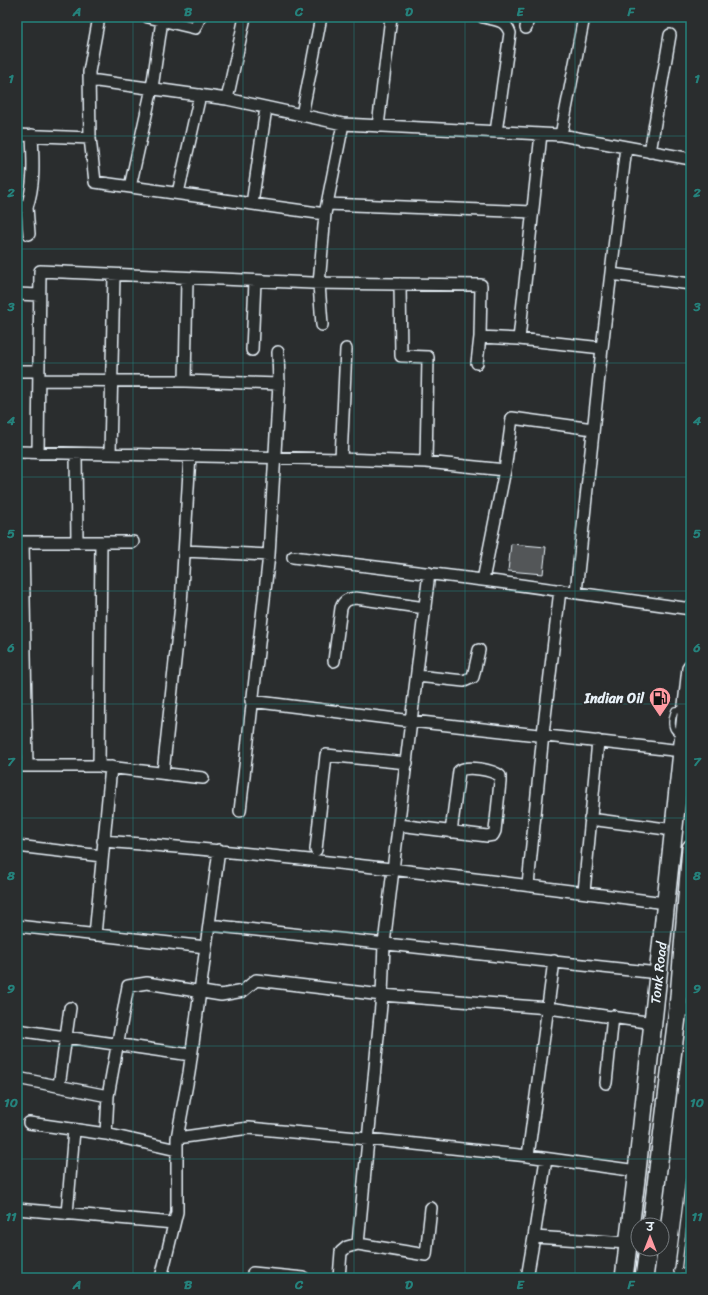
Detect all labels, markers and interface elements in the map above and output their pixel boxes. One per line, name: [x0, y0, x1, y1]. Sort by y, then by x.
text: A: [72, 0, 81, 23]
text: B: [184, 0, 193, 23]
text: C: [294, 0, 304, 23]
text: D: [405, 0, 413, 23]
text: E: [516, 0, 525, 23]
text: F: [626, 0, 635, 23]
text: 1: [8, 67, 14, 90]
text: 1: [694, 67, 700, 90]
text: 2: [6, 181, 15, 204]
text: 2: [692, 181, 701, 204]
text: 3: [6, 295, 15, 318]
text: 3: [692, 295, 701, 318]
text: 4: [6, 409, 16, 432]
text: 4: [692, 409, 702, 432]
text: 5: [7, 522, 15, 545]
text: 5: [693, 522, 701, 545]
text: 6: [6, 636, 15, 659]
text: 6: [692, 636, 701, 659]
fuel station icon: Indian Oil: [647, 685, 673, 718]
place label: Indian Oil: [583, 686, 645, 711]
text: 7: [7, 750, 16, 773]
text: 7: [693, 750, 702, 773]
text: 8: [6, 864, 15, 887]
text: 8: [692, 864, 701, 887]
street label: Tonk Road: [643, 939, 675, 1005]
text: 9: [7, 977, 15, 1000]
text: 9: [693, 977, 701, 1000]
text: 10: [4, 1091, 18, 1114]
text: 10: [690, 1091, 704, 1114]
text: 11: [5, 1205, 17, 1228]
text: 11: [691, 1205, 703, 1228]
north arrow: [630, 1217, 670, 1257]
text: उ: [645, 1218, 655, 1237]
text: A: [72, 1273, 81, 1295]
text: B: [184, 1273, 193, 1295]
text: C: [294, 1273, 304, 1295]
text: D: [405, 1273, 413, 1295]
text: E: [516, 1273, 525, 1295]
text: F: [626, 1273, 635, 1295]

